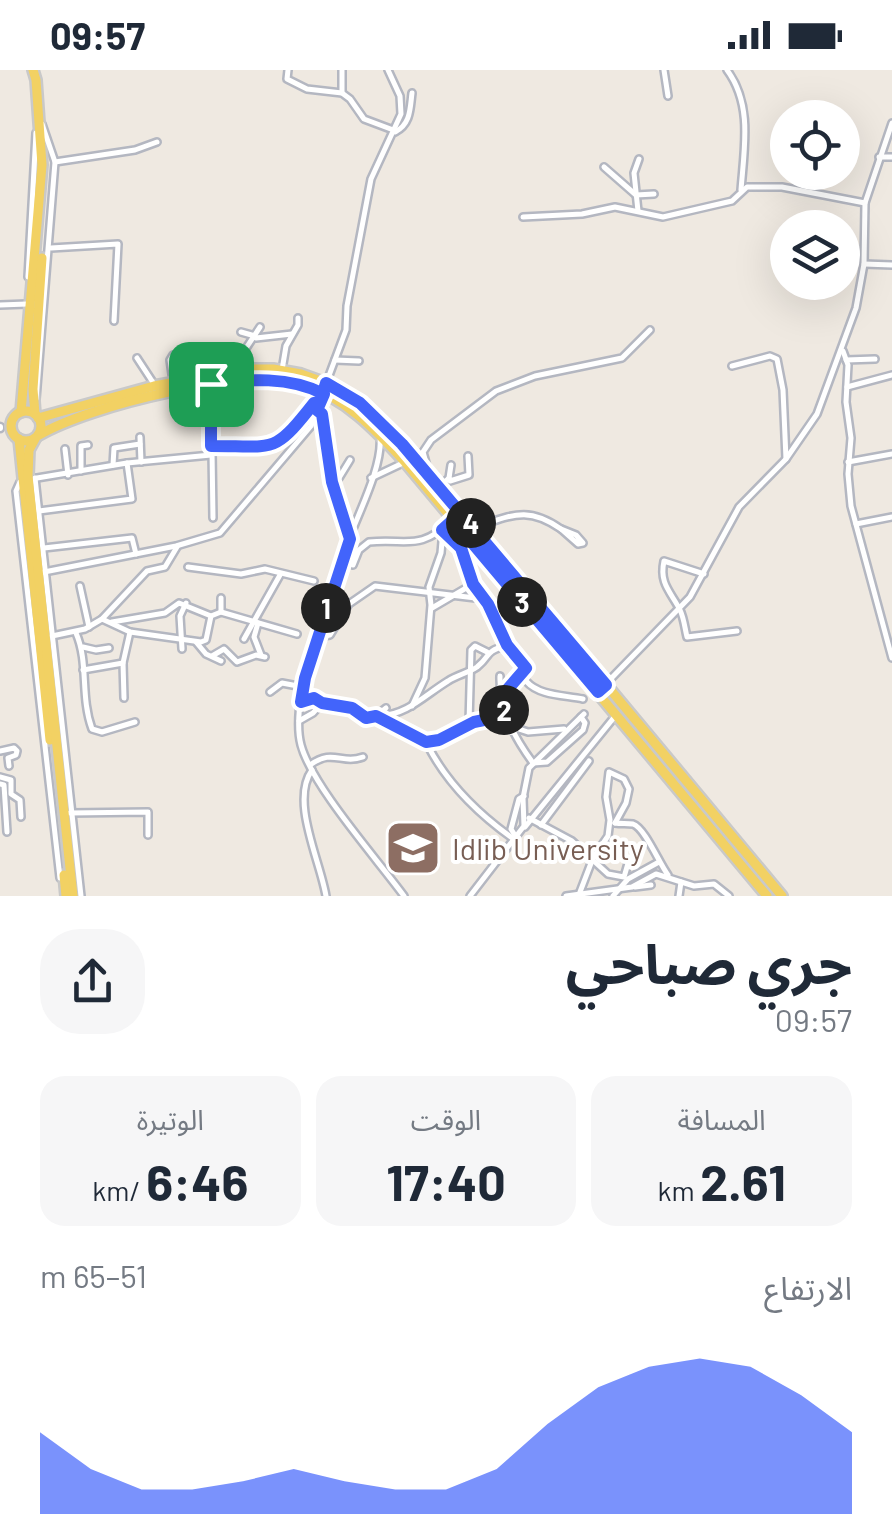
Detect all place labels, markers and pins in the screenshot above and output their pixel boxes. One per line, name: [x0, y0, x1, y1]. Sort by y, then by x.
pin: [169, 342, 254, 427]
pin: 4: [446, 498, 496, 548]
pin: 3: [497, 577, 547, 627]
pin: 1: [301, 583, 351, 633]
pin: 2: [479, 685, 529, 735]
school or university icon: Idlib University: [383, 818, 443, 878]
place label: Idlib University: [452, 830, 644, 866]

